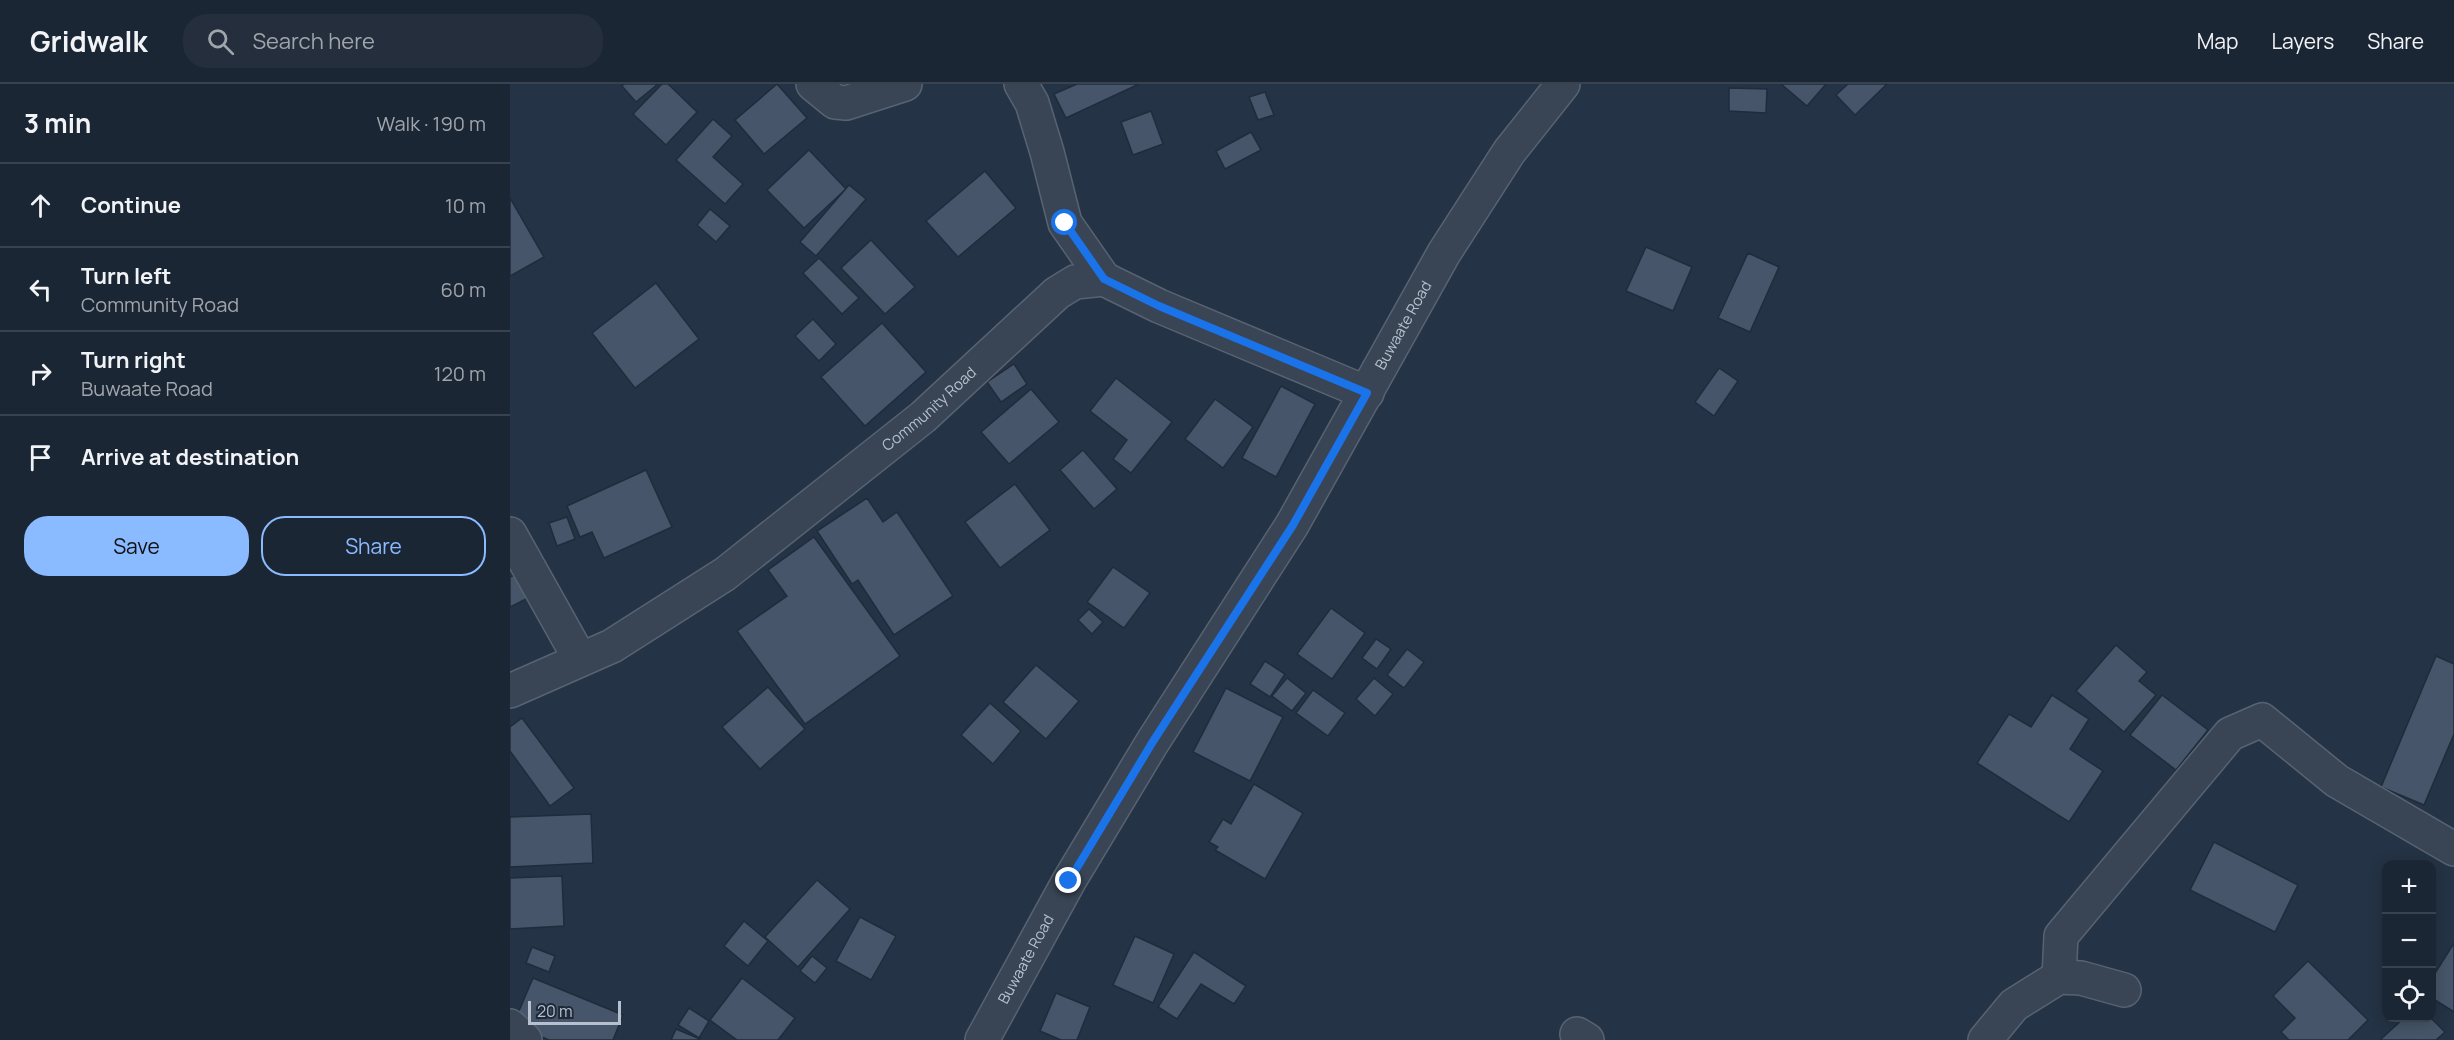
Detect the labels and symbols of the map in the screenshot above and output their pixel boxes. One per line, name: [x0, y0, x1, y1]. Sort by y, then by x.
route start: [1051, 209, 1077, 235]
street label: Buwaate Road: [1370, 277, 1436, 373]
street label: Community Road: [877, 362, 981, 456]
route end: [1055, 867, 1081, 893]
street label: Buwaate Road: [993, 911, 1059, 1007]
scale bar: [528, 998, 621, 1026]

